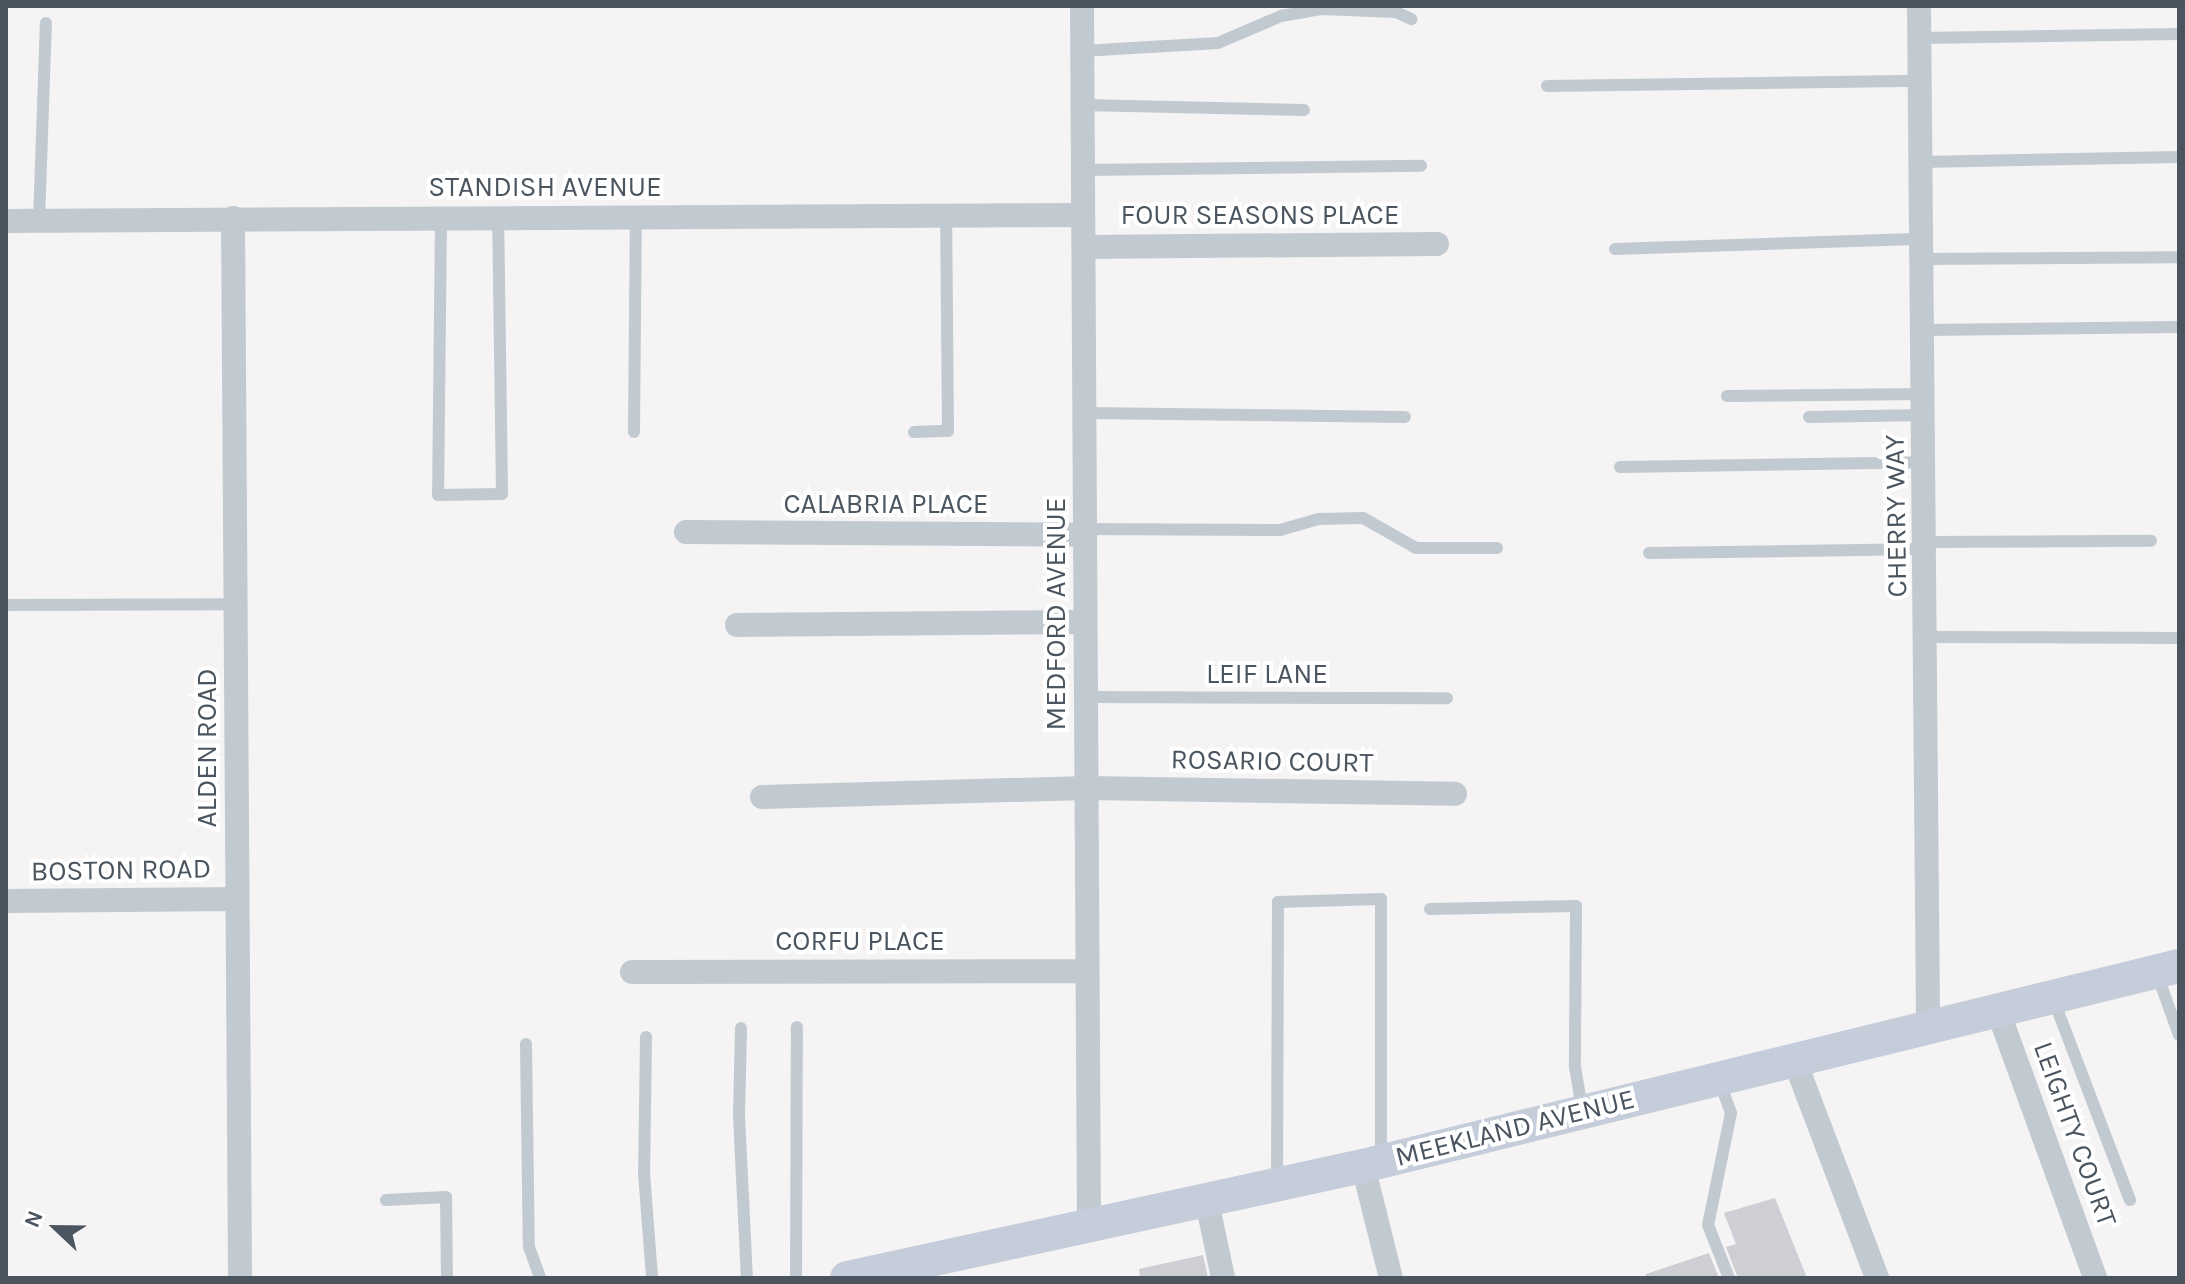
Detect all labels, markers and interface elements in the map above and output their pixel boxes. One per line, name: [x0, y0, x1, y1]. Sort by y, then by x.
street label: STANDISH AVENUE: [428, 170, 662, 204]
street label: FOUR SEASONS PLACE: [1121, 198, 1399, 232]
street label: CHERRY WAY: [1878, 434, 1914, 598]
street label: CALABRIA PLACE: [783, 487, 989, 521]
street label: MEDFORD AVENUE: [1039, 498, 1073, 730]
street label: LEIF LANE: [1206, 657, 1328, 691]
street label: ALDEN ROAD: [190, 669, 224, 827]
street label: ROSARIO COURT: [1170, 742, 1374, 780]
street label: BOSTON ROAD: [31, 852, 211, 888]
street label: CORFU PLACE: [775, 924, 945, 958]
street label: LEIGHTY COURT: [2026, 1037, 2124, 1231]
street label: MEEKLAND AVENUE: [1392, 1082, 1638, 1174]
north arrow: [16, 1188, 96, 1268]
text: N: [19, 1207, 49, 1231]

